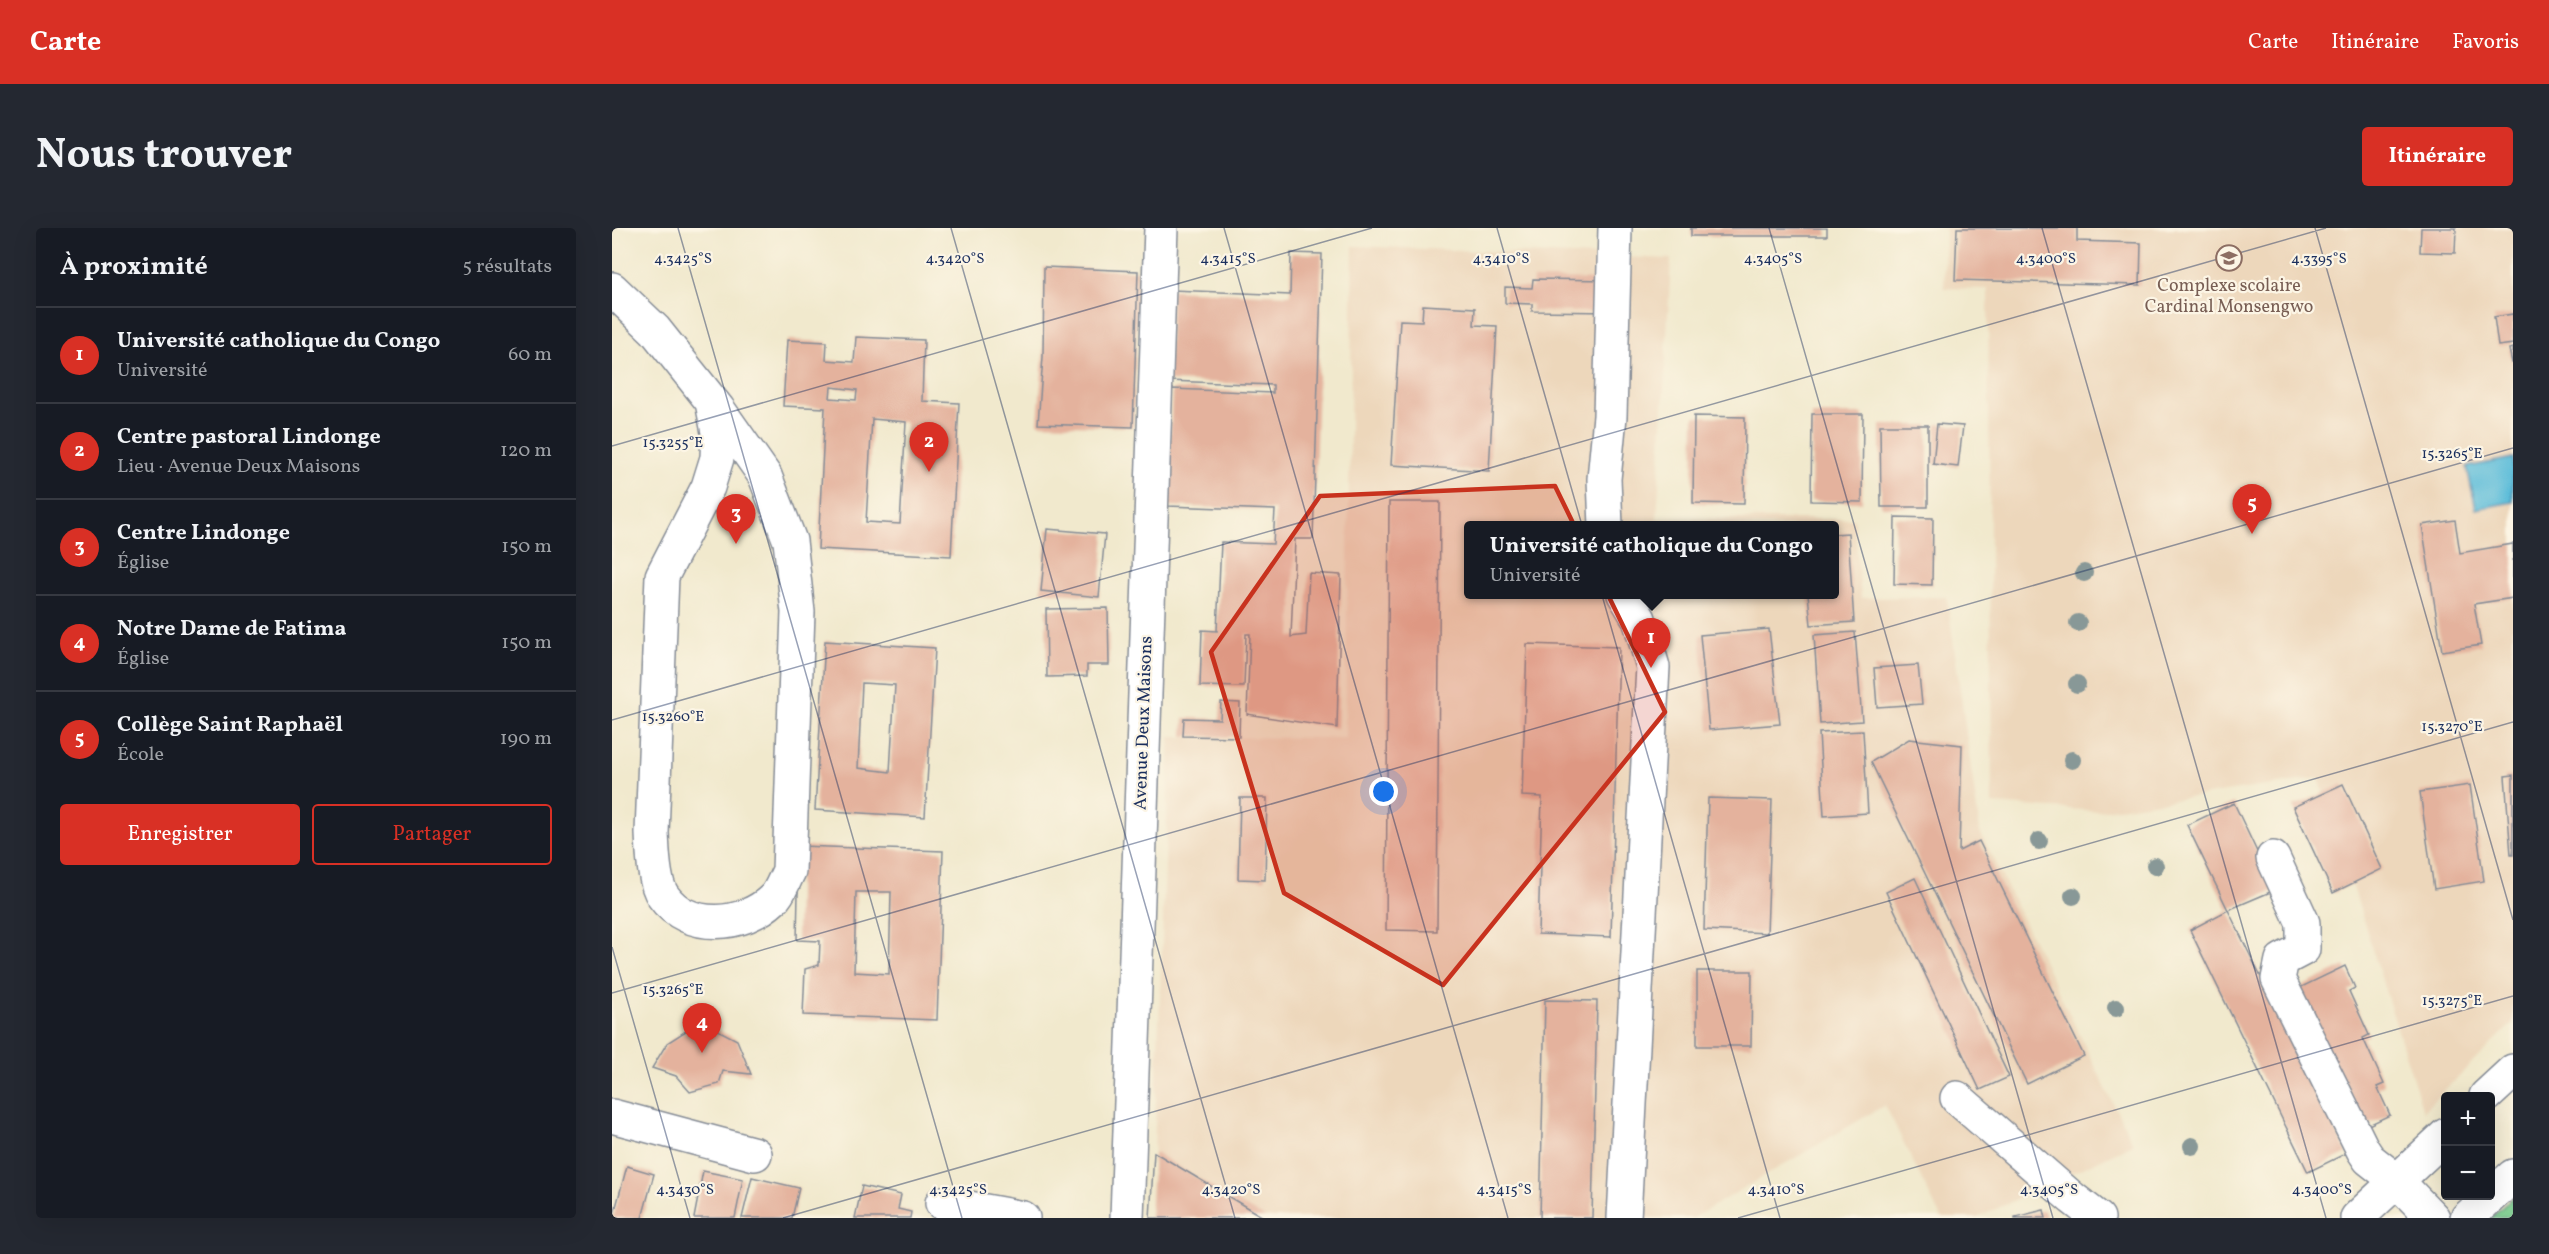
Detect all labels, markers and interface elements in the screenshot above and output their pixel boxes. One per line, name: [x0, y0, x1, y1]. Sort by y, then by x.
text: Carte: [30, 23, 101, 62]
text: Carte: [2248, 28, 2298, 57]
text: Itinéraire: [2331, 28, 2419, 57]
text: Favoris: [2452, 28, 2519, 57]
text: Nous trouver: [36, 127, 292, 186]
button: Itinéraire: [2362, 127, 2513, 186]
school or university icon: Complexe scolaire Cardinal Monsengwo: [2214, 243, 2244, 273]
text: À proximité: [60, 249, 208, 285]
text: 4.3425°S: [654, 249, 712, 270]
text: 4.3420°S: [925, 249, 985, 270]
text: 4.3415°S: [1200, 249, 1256, 270]
text: 4.3410°S: [1472, 249, 1530, 270]
text: 4.3405°S: [1744, 249, 1802, 270]
text: 4.3400°S: [2016, 249, 2076, 270]
text: 4.3395°S: [2291, 249, 2347, 270]
text: 5 résultats: [462, 253, 552, 281]
place label: Complexe scolaire Cardinal Monsengwo: [2145, 274, 2313, 320]
text: Université catholique du Congo: [117, 326, 440, 357]
text: 1: [75, 341, 84, 369]
text: 60 m: [508, 341, 552, 369]
text: Université: [117, 357, 208, 385]
text: Centre pastoral Lindonge: [117, 422, 381, 453]
pin: 2: [910, 422, 948, 472]
text: 15.3255°E: [643, 433, 703, 454]
text: 2: [74, 437, 85, 465]
text: 120 m: [500, 437, 552, 465]
text: 15.3265°E: [2421, 444, 2483, 465]
text: Lieu · Avenue Deux Maisons: [117, 453, 360, 481]
pin: 5: [2232, 484, 2272, 534]
pin: 3: [716, 494, 756, 544]
text: Centre Lindonge: [117, 518, 290, 549]
popup: [1464, 521, 1839, 599]
text: Université catholique du Congo: [1490, 531, 1813, 562]
text: 3: [74, 533, 85, 561]
text: 150 m: [501, 533, 552, 561]
text: Église: [117, 549, 169, 577]
text: Université: [1490, 562, 1580, 590]
text: Notre Dame de Fatima: [117, 614, 347, 645]
pin: 1: [1632, 618, 1670, 668]
text: 4: [73, 629, 86, 657]
text: 150 m: [501, 629, 552, 657]
street label: Avenue Deux Maisons: [1128, 636, 1160, 810]
text: Église: [117, 645, 169, 673]
text: 15.3260°E: [642, 707, 704, 728]
text: Collège Saint Raphaël: [117, 710, 343, 741]
text: 15.3270°E: [2421, 717, 2483, 738]
text: 5: [75, 725, 84, 753]
text: 190 m: [500, 725, 552, 753]
text: École: [117, 741, 164, 769]
your location: [1369, 777, 1398, 806]
button: Enregistrer: [60, 804, 300, 865]
button: Partager: [312, 804, 552, 865]
text: 15.3265°E: [642, 980, 704, 1001]
text: 15.3275°E: [2422, 991, 2482, 1012]
pin: 4: [682, 1004, 722, 1053]
map controls: [2441, 1092, 2495, 1200]
button: +: [2441, 1092, 2495, 1146]
button: −: [2441, 1146, 2495, 1200]
text: 4.3430°S: [656, 1180, 714, 1201]
text: 4.3425°S: [929, 1180, 987, 1201]
text: 4.3420°S: [1201, 1180, 1261, 1201]
text: 4.3415°S: [1476, 1180, 1532, 1201]
text: 4.3410°S: [1747, 1180, 1805, 1201]
text: 4.3405°S: [2020, 1180, 2078, 1201]
text: 4.3400°S: [2292, 1180, 2352, 1201]

